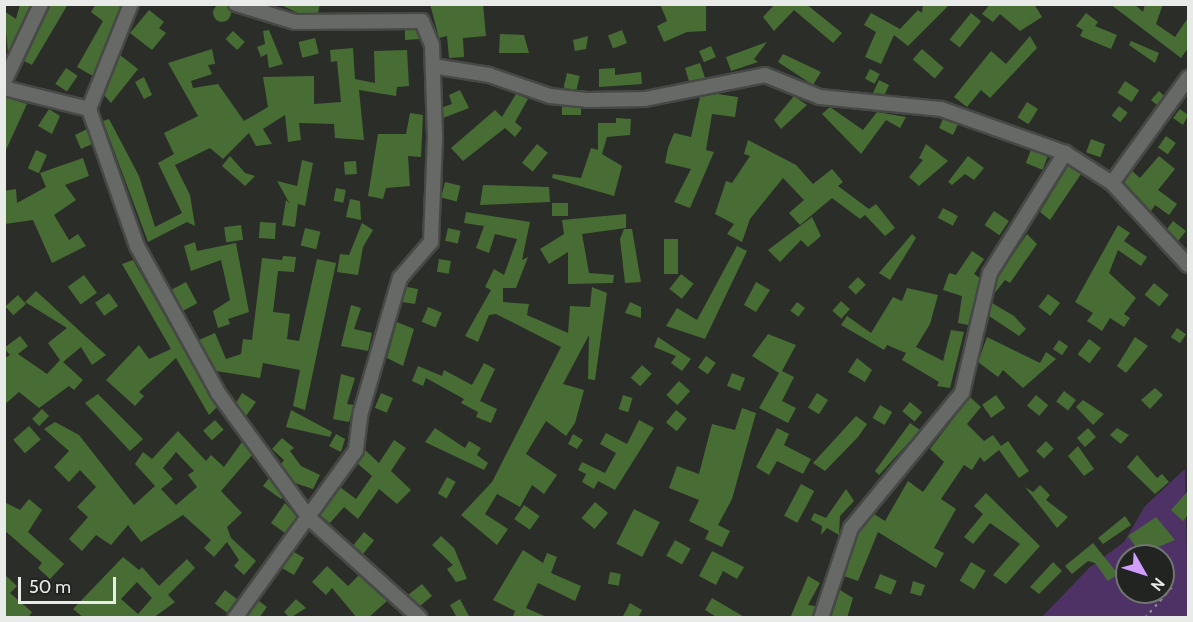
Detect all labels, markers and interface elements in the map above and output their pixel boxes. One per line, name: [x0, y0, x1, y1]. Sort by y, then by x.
north arrow: [1115, 544, 1175, 604]
scale bar: [21, 565, 118, 603]
text: N: [1147, 574, 1169, 595]
text: 50 m: [29, 576, 71, 598]

